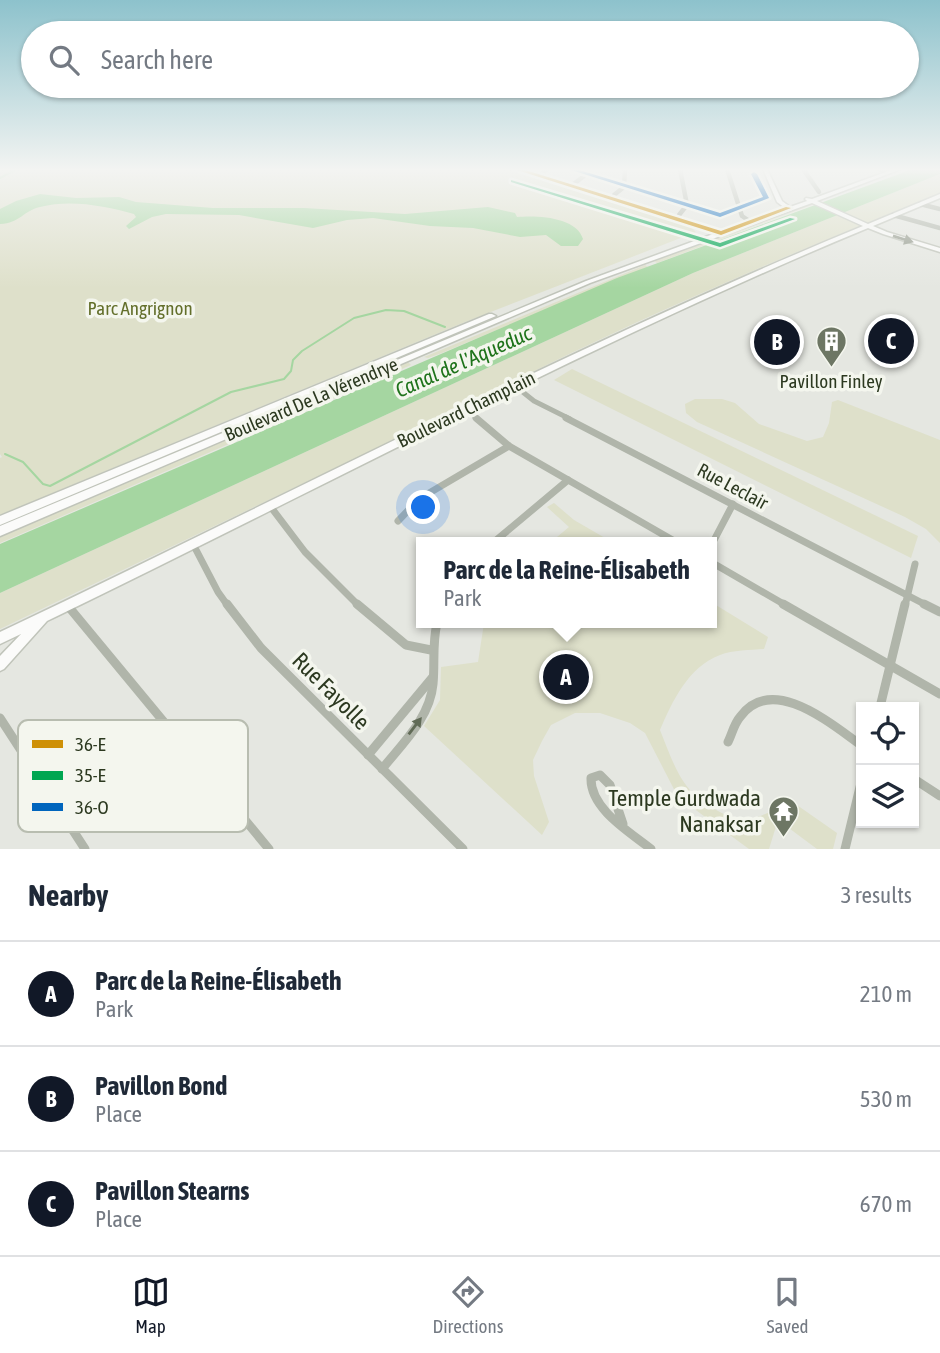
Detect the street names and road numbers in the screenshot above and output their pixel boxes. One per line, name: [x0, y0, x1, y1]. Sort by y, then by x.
street label: Boulevard De La Vérendrye: [221, 352, 401, 446]
street label: Boulevard Champlain: [393, 366, 539, 452]
street label: Rue Leclair: [694, 458, 772, 514]
street label: Rue Fayolle: [287, 647, 375, 735]

